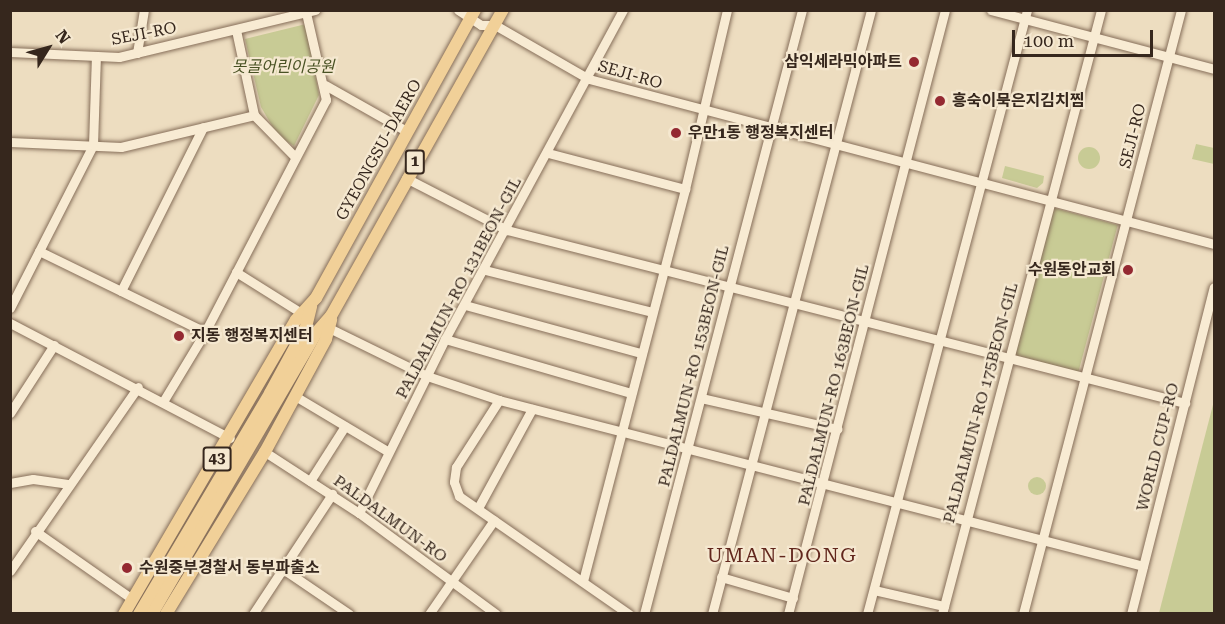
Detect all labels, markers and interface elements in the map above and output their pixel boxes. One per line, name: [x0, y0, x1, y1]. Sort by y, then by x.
north arrow: [18, 18, 78, 78]
street label: SEJI-RO: [110, 18, 178, 50]
scale bar: [1015, 18, 1156, 56]
text: N: [51, 26, 74, 48]
text: 100 m: [1023, 30, 1074, 51]
place label: 삼익세라믹아파트: [784, 52, 902, 72]
marker: 삼익세라믹아파트: [907, 55, 921, 69]
park label: 못골어린이공원: [231, 57, 335, 77]
street label: SEJI-RO: [596, 57, 664, 93]
street label: GYEONGSU-DAERO: [332, 76, 426, 224]
place label: 흥숙이묵은지김치찜: [952, 91, 1084, 111]
marker: 흥숙이묵은지김치찜: [933, 94, 947, 108]
street label: SEJI-RO: [1116, 102, 1150, 170]
place label: 우만1동 행정복지센터: [688, 123, 833, 143]
marker: 우만1동 행정복지센터: [669, 126, 683, 140]
road number: 1: [404, 150, 426, 174]
street label: PALDALMUN-RO 131BEON-GIL: [392, 174, 526, 402]
street label: PALDALMUN-RO 153BEON-GIL: [655, 243, 733, 489]
place label: 수원동안교회: [1028, 260, 1116, 280]
street label: PALDALMUN-RO 163BEON-GIL: [795, 262, 873, 508]
marker: 수원동안교회: [1121, 263, 1135, 277]
street label: PALDALMUN-RO 175BEON-GIL: [940, 281, 1022, 525]
place label: 지동 행정복지센터: [191, 326, 313, 346]
marker: 지동 행정복지센터: [172, 329, 186, 343]
street label: WORLD CUP-RO: [1133, 381, 1183, 513]
road number: 43: [202, 447, 232, 471]
street label: PALDALMUN-RO: [330, 471, 450, 567]
district label: UMAN-DONG: [707, 543, 857, 567]
place label: 수원중부경찰서 동부파출소: [139, 558, 320, 578]
marker: 수원중부경찰서 동부파출소: [120, 561, 134, 575]

